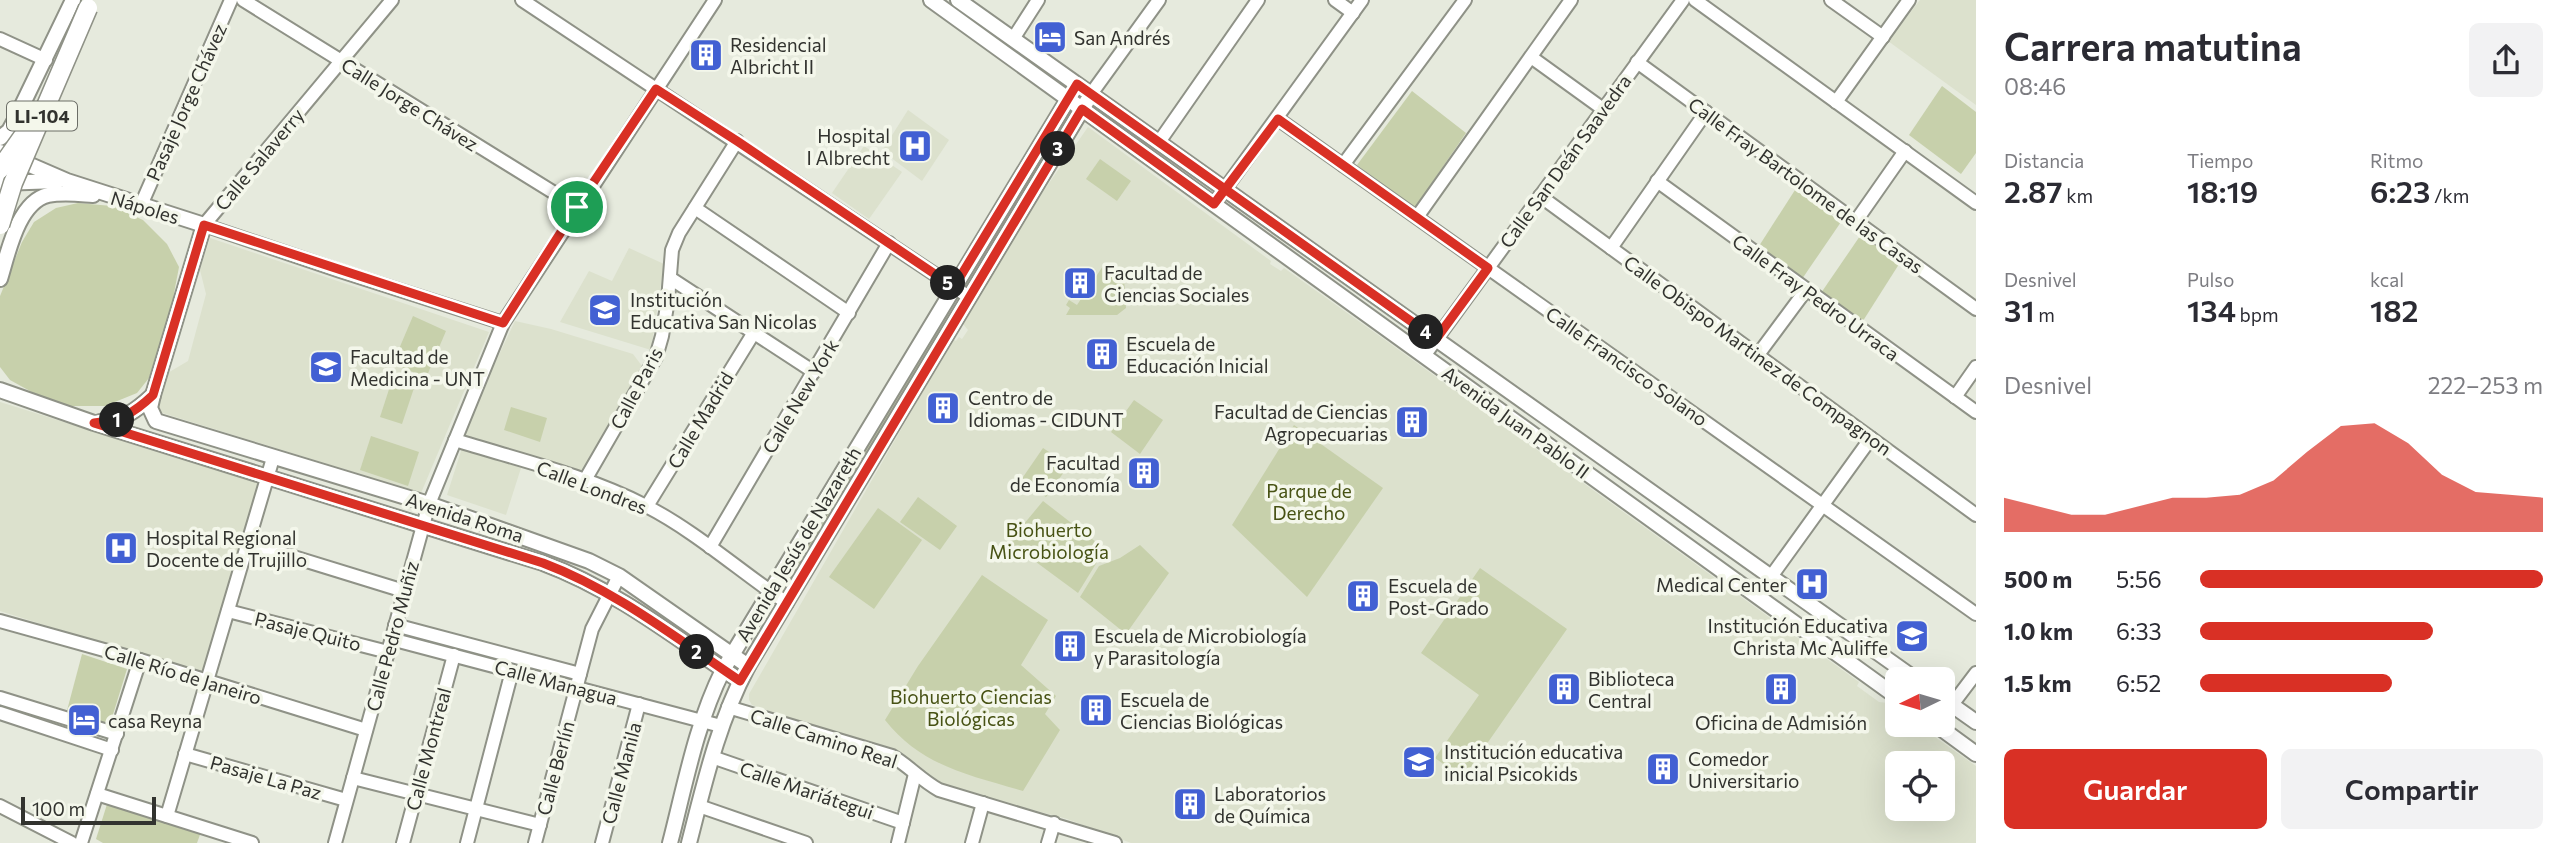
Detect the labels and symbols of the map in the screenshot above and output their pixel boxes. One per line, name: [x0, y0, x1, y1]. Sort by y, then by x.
hotel icon: San Andrés: [1031, 18, 1069, 56]
street label: Pasaje Jorge Chávez: [141, 20, 231, 184]
place label: San Andrés: [1074, 26, 1171, 49]
place label: Residencial Albricht II: [730, 33, 827, 78]
building icon: Residencial Albricht II: [687, 36, 725, 74]
street label: Calle Jorge Chávez: [337, 53, 483, 155]
street label: Calle San Deán Saavedra: [1494, 70, 1636, 252]
street label: Calle Fray Bartolome de las Casas: [1684, 92, 1928, 278]
road number: LI-104: [7, 102, 77, 131]
street label: Calle Salaverry: [210, 103, 309, 215]
place label: Hospital I Albrecht: [807, 124, 890, 169]
hospital icon: Hospital I Albrecht: [896, 127, 934, 165]
pin: 3: [1040, 132, 1076, 166]
pin: [547, 177, 607, 237]
street label: Nápoles: [108, 186, 182, 228]
street label: Calle Fray Pedro Urraca: [1728, 229, 1904, 365]
street label: Calle Obispo Martinez de Compagnon: [1620, 250, 1896, 460]
place label: Facultad de Ciencias Sociales: [1104, 261, 1250, 306]
building icon: Facultad de Ciencias Sociales: [1061, 264, 1099, 302]
pin: 5: [930, 266, 965, 300]
place label: Institución Educativa San Nicolas: [630, 288, 817, 333]
school or university icon: Institución Educativa San Nicolas: [586, 291, 624, 329]
street label: Calle Francisco Solano: [1542, 302, 1712, 430]
pin: 4: [1408, 314, 1444, 350]
place label: Escuela de Educación Inicial: [1126, 332, 1268, 377]
street label: Calle New York: [757, 335, 843, 457]
building icon: Escuela de Educación Inicial: [1083, 335, 1121, 373]
street label: Calle Paris: [605, 343, 667, 433]
place label: Facultad de Medicina - UNT: [350, 345, 485, 390]
school or university icon: Facultad de Medicina - UNT: [307, 348, 345, 386]
street label: Avenida Juan Pablo II: [1438, 361, 1594, 483]
street label: Calle Madrid: [662, 368, 738, 472]
place label: Centro de Idiomas - CIDUNT: [968, 386, 1124, 431]
building icon: Centro de Idiomas - CIDUNT: [924, 389, 962, 427]
place label: Facultad de Ciencias Agropecuarias: [1214, 400, 1388, 445]
pin: 1: [100, 402, 134, 438]
building icon: Facultad de Ciencias Agropecuarias: [1393, 403, 1431, 441]
street label: Avenida Jesús de Nazareth: [731, 442, 865, 646]
place label: Facultad de Economía: [1010, 451, 1120, 496]
building icon: Facultad de Economía: [1125, 454, 1163, 492]
street label: Calle Londres: [534, 455, 650, 519]
park label: Parque de Derecho: [1266, 479, 1352, 524]
street label: Avenida Roma: [403, 487, 527, 547]
park label: Biohuerto Microbiología: [989, 518, 1109, 563]
place label: Hospital Regional Docente de Trujillo: [146, 526, 307, 571]
hospital icon: Hospital Regional Docente de Trujillo: [102, 529, 140, 567]
street label: Calle Pedro Muñiz: [361, 558, 423, 714]
hospital icon: Medical Center: [1793, 565, 1831, 603]
place label: Medical Center: [1656, 573, 1787, 596]
place label: Escuela de Post-Grado: [1388, 574, 1489, 619]
building icon: Escuela de Post-Grado: [1344, 577, 1382, 615]
street label: Pasaje Quito: [252, 607, 364, 655]
place label: Institución Educativa Christa Mc Auliffe: [1708, 614, 1888, 659]
school or university icon: Institución Educativa Christa Mc Auliffe: [1893, 617, 1931, 655]
place label: Escuela de Microbiología y Parasitología: [1094, 624, 1307, 669]
building icon: Escuela de Microbiología y Parasitología: [1051, 627, 1089, 665]
pin: 2: [680, 634, 714, 670]
street label: Calle Río de Janeiro: [102, 639, 264, 709]
street label: Calle Managua: [492, 655, 620, 709]
place label: Biblioteca Central: [1588, 667, 1674, 712]
north arrow: [1885, 667, 1955, 737]
building icon: Biblioteca Central: [1545, 670, 1583, 708]
building icon: Oficina de Admisión: [1762, 670, 1800, 708]
street label: Calle Montreal: [401, 685, 455, 813]
park label: Biohuerto Ciencias Biológicas: [890, 685, 1052, 730]
place label: Escuela de Ciencias Biológicas: [1120, 688, 1283, 733]
building icon: Escuela de Ciencias Biológicas: [1077, 691, 1115, 729]
hotel icon: casa Reyna: [65, 701, 103, 739]
street label: Calle Camino Real: [747, 703, 901, 773]
place label: casa Reyna: [108, 709, 202, 732]
place label: Oficina de Admisión: [1695, 711, 1867, 734]
street label: Calle Berlín: [531, 718, 579, 818]
street label: Calle Manila: [596, 719, 646, 827]
place label: Institución educativa inicial Psicokids: [1444, 740, 1623, 785]
school or university icon: Institución educativa inicial Psicokids: [1400, 743, 1438, 781]
place label: Comedor Universitario: [1688, 747, 1799, 792]
street label: Pasaje La Paz: [208, 750, 324, 804]
building icon: Comedor Universitario: [1644, 750, 1682, 788]
street label: Calle Mariátegui: [737, 756, 877, 824]
place label: Laboratorios de Química: [1214, 782, 1326, 827]
building icon: Laboratorios de Química: [1171, 785, 1209, 823]
scale bar: [21, 794, 156, 826]

